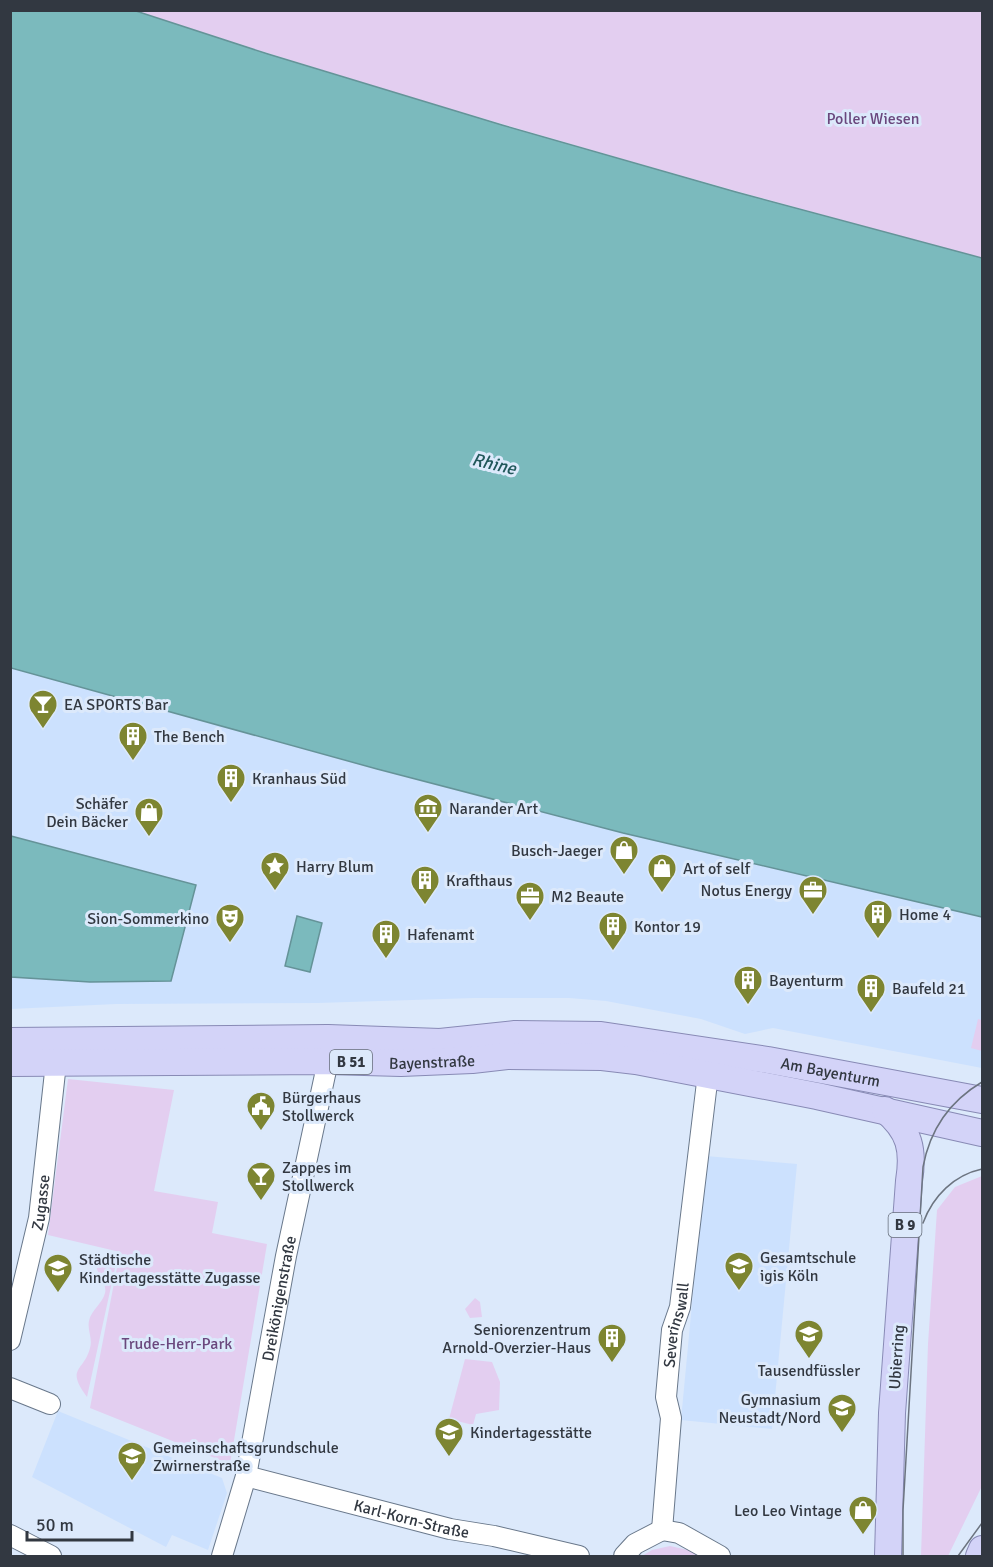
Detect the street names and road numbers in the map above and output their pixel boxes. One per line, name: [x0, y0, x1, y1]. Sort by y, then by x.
road number: B 51: [330, 1050, 372, 1074]
street label: Bayenstraße: [389, 1051, 475, 1074]
street label: Am Bayenturm: [779, 1054, 882, 1092]
street label: Zugasse: [27, 1174, 55, 1233]
road number: B 9: [888, 1213, 922, 1237]
street label: Dreikönigenstraße: [258, 1234, 301, 1363]
street label: Severinswall: [660, 1281, 694, 1368]
street label: Ubierring: [885, 1324, 909, 1390]
street label: Karl-Korn-Straße: [352, 1495, 470, 1543]

